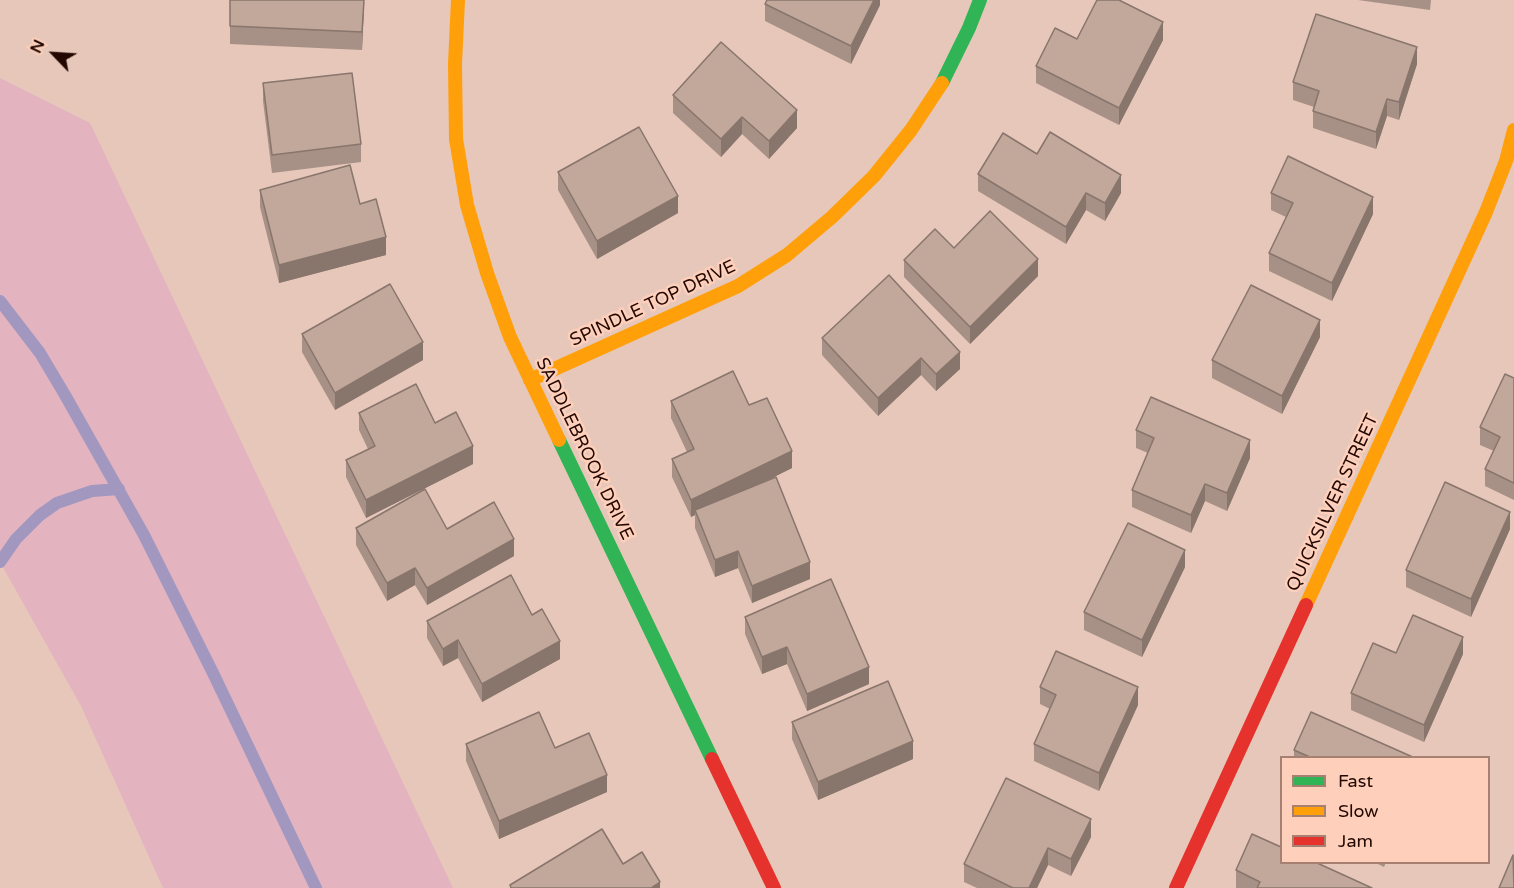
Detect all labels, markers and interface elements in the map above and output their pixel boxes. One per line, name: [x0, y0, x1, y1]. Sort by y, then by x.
north arrow: [24, 24, 84, 84]
text: N: [26, 36, 49, 56]
street label: SPINDLE TOP DRIVE: [567, 256, 739, 352]
street label: SADDLEBROOK DRIVE: [530, 354, 638, 544]
street label: QUICKSILVER STREET: [1282, 411, 1384, 595]
legend: [1280, 756, 1490, 864]
text: Fast: [1338, 770, 1373, 792]
text: Slow: [1338, 800, 1379, 822]
text: Jam: [1338, 830, 1373, 852]

